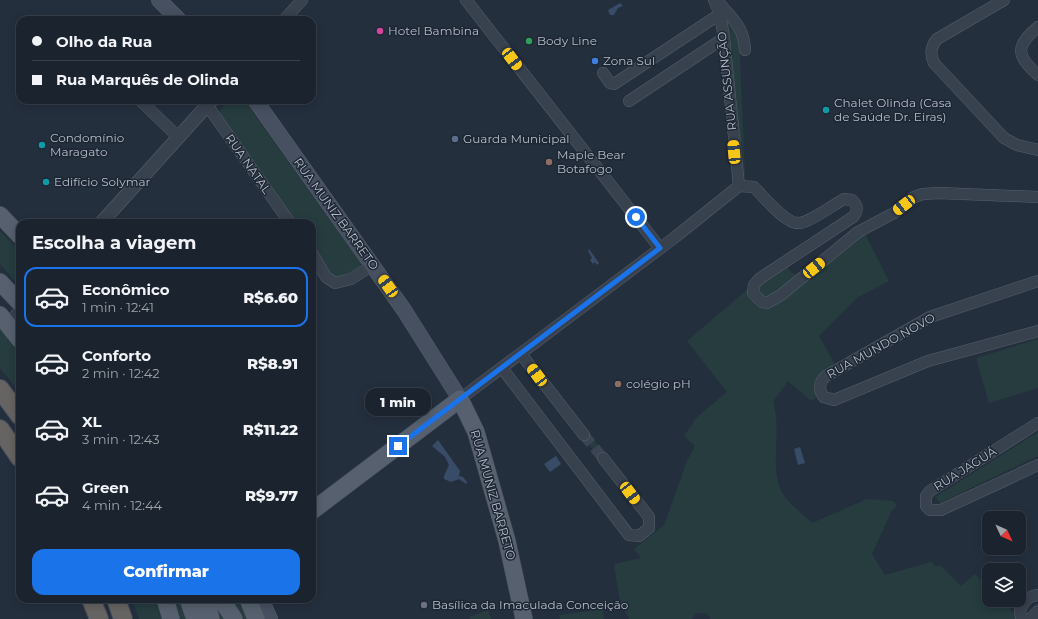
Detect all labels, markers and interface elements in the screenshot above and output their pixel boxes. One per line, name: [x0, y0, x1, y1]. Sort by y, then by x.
place label: Hotel Bambina: [388, 23, 479, 38]
marker: Hotel Bambina: [375, 26, 385, 36]
street label: RUA ASSUNÇÃO: [714, 31, 739, 131]
text: Olho da Rua: [56, 32, 152, 51]
place label: Body Line: [537, 33, 597, 48]
marker: Body Line: [524, 36, 534, 46]
car: [500, 46, 524, 72]
place label: Zona Sul: [603, 53, 655, 68]
marker: Zona Sul: [590, 56, 600, 66]
text: Rua Marquês de Olinda: [56, 70, 239, 89]
place label: Chalet Olinda (Casa de Saúde Dr. Eiras): [834, 95, 952, 124]
marker: Chalet Olinda (Casa de Saúde Dr. Eiras): [821, 105, 831, 115]
place label: Condomínio Maragato: [50, 130, 124, 159]
street label: RUA NATAL: [222, 131, 275, 197]
place label: Guarda Municipal: [463, 131, 570, 146]
marker: Guarda Municipal: [450, 134, 460, 144]
marker: Condomínio Maragato: [37, 140, 47, 150]
car: [727, 140, 741, 164]
place label: Maple Bear Botafogo: [557, 147, 625, 176]
street label: RUA MUNIZ BARRETO: [291, 155, 382, 273]
marker: Maple Bear Botafogo: [544, 157, 554, 167]
place label: Edifício Solymar: [54, 174, 151, 189]
marker: Edifício Solymar: [41, 177, 51, 187]
car: [891, 193, 917, 217]
route start: [627, 208, 645, 226]
text: Escolha a viagem: [32, 232, 196, 254]
car: [801, 256, 827, 280]
car: [376, 273, 400, 299]
icon: car: [34, 279, 70, 315]
text: Econômico: [82, 280, 170, 299]
text: R$6.60: [243, 288, 298, 307]
text: 1 min · 12:41: [82, 299, 154, 315]
street label: RUA MUNDO NOVO: [824, 310, 937, 382]
icon: car: [34, 345, 70, 381]
text: Conforto: [82, 346, 151, 365]
text: R$8.91: [247, 354, 298, 373]
car: [525, 362, 549, 388]
text: 2 min · 12:42: [82, 365, 160, 381]
place label: colégio pH: [626, 376, 691, 391]
marker: colégio pH: [613, 379, 623, 389]
callout: 1 min: [365, 388, 431, 416]
text: 1 min: [380, 394, 416, 410]
icon: car: [34, 411, 70, 447]
text: XL: [82, 412, 101, 431]
text: R$11.22: [243, 420, 298, 439]
street label: RUA MUNIZ BARRETO: [468, 428, 519, 562]
text: 3 min · 12:43: [82, 431, 159, 447]
route end: [389, 437, 407, 455]
street label: RUA JAGUÁ: [931, 443, 999, 494]
icon: car: [34, 477, 70, 513]
text: Green: [82, 478, 129, 497]
car: [618, 480, 642, 506]
text: R$9.77: [245, 486, 298, 505]
text: 4 min · 12:44: [82, 497, 162, 513]
north arrow: [982, 511, 1026, 555]
map controls: [982, 511, 1026, 607]
button: Confirmar: [32, 549, 300, 595]
button: layers: [982, 563, 1026, 607]
place label: Basílica da Imaculada Conceição: [432, 597, 628, 612]
marker: Basílica da Imaculada Conceição: [419, 600, 429, 610]

